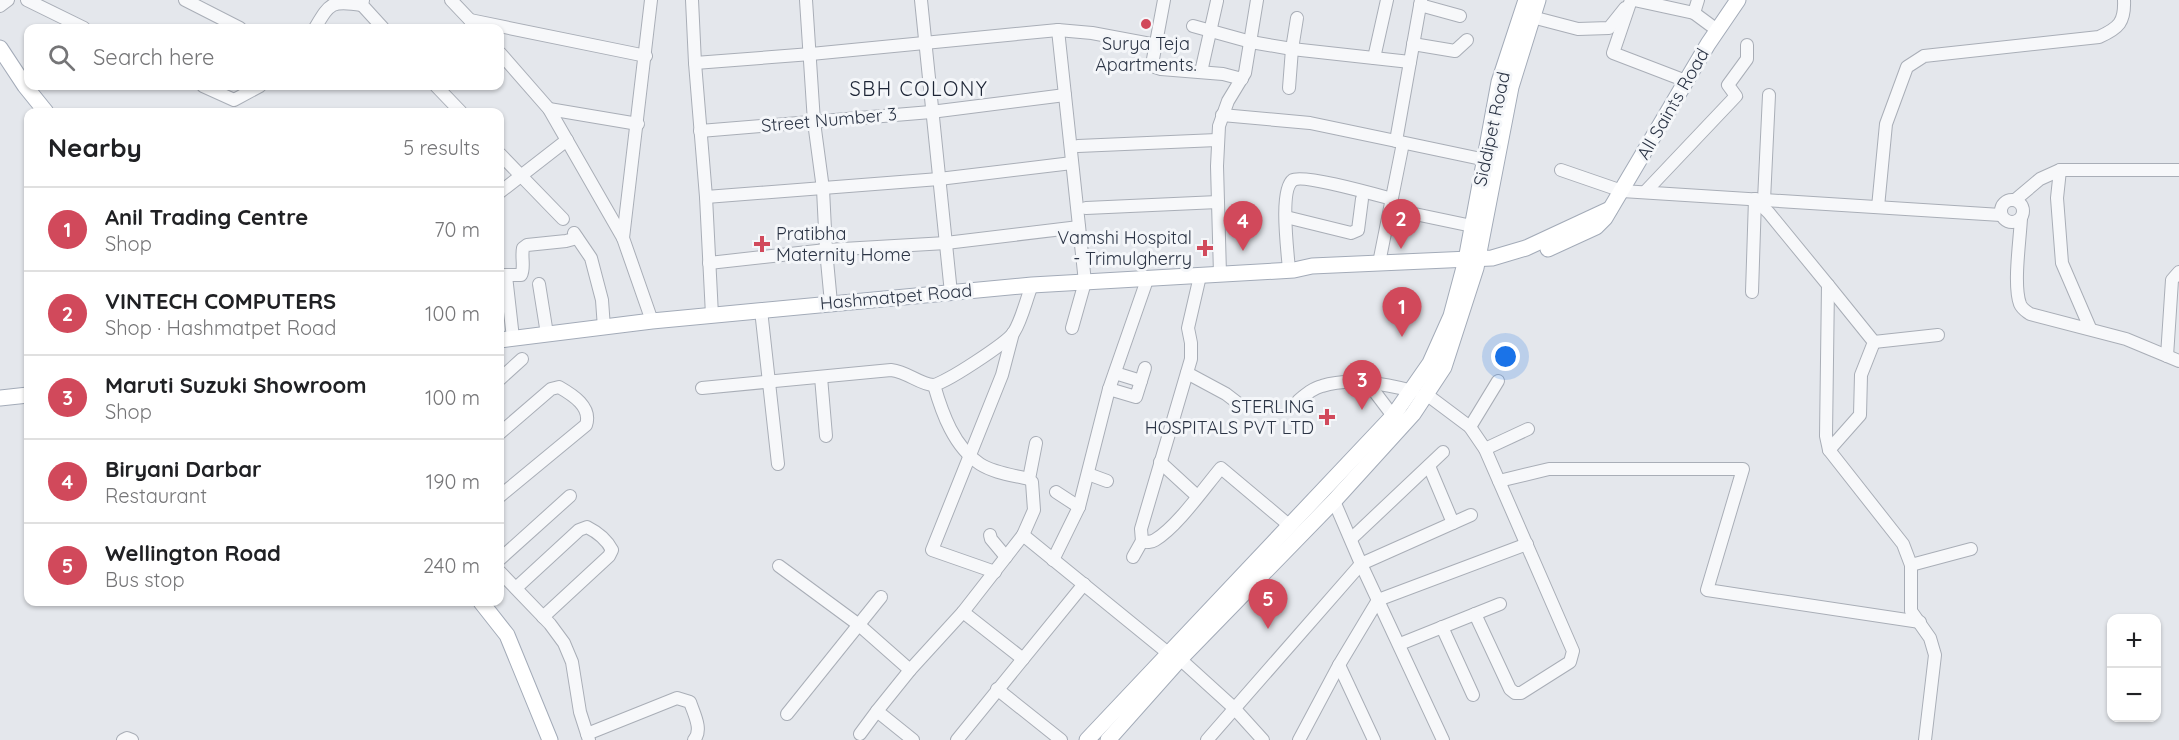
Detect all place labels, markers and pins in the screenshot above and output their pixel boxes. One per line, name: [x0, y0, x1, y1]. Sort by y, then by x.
marker: Surya Teja Apartments.: [1139, 17, 1153, 31]
place label: Surya Teja Apartments.: [1095, 32, 1197, 76]
pin: 2: [1382, 200, 1420, 249]
pin: 4: [1224, 202, 1262, 251]
place label: Pratibha Maternity Home: [776, 222, 911, 266]
place label: Vamshi Hospital - Trimulgherry: [1057, 226, 1192, 270]
marker: Pratibha Maternity Home: [753, 235, 771, 253]
marker: Vamshi Hospital - Trimulgherry: [1196, 239, 1214, 257]
pin: 1: [1382, 288, 1422, 337]
pin: 3: [1342, 360, 1382, 410]
place label: STERLING HOSPITALS PVT LTD: [1145, 395, 1314, 439]
marker: STERLING HOSPITALS PVT LTD: [1318, 408, 1336, 426]
pin: 5: [1248, 580, 1288, 629]

